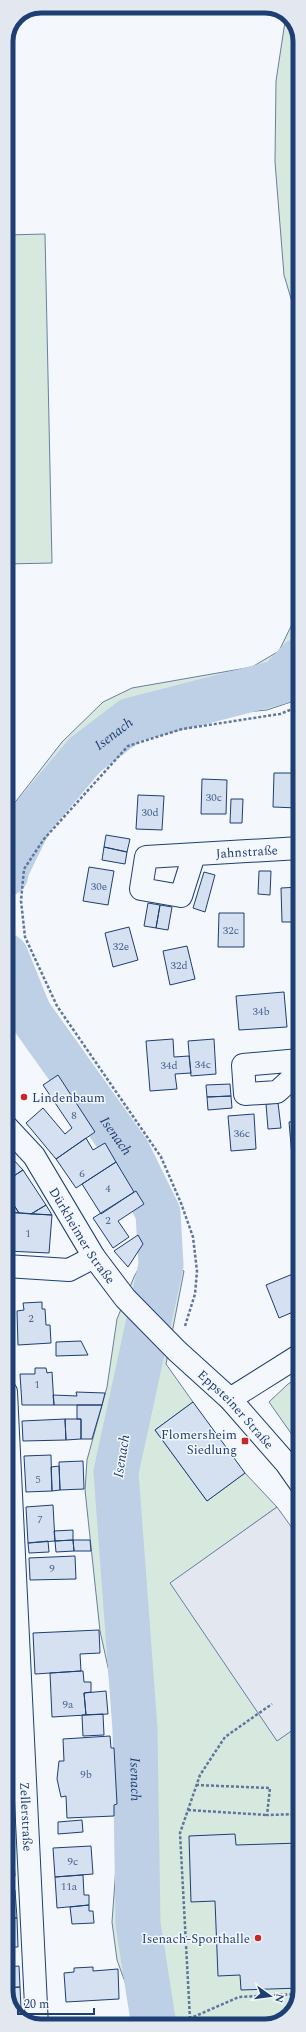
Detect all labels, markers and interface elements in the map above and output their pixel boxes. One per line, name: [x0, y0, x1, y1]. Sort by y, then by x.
water label: Isenach: [90, 712, 137, 755]
house number: 30c: [206, 789, 222, 806]
house number: 30d: [141, 804, 159, 821]
street label: Jahnstraße: [215, 840, 279, 864]
house number: 30e: [91, 878, 107, 895]
house number: 32c: [223, 922, 239, 939]
house number: 32e: [113, 938, 129, 955]
house number: 32d: [170, 957, 188, 974]
house number: 34b: [252, 1003, 270, 1020]
house number: 34c: [195, 1056, 211, 1073]
house number: 34d: [160, 1057, 178, 1074]
place label: Lindenbaum: [32, 1088, 105, 1108]
marker: Lindenbaum: [19, 1092, 29, 1102]
house number: 8: [71, 1107, 77, 1124]
water label: Isenach: [95, 1112, 137, 1160]
house number: 36c: [234, 1125, 250, 1142]
house number: 6: [79, 1165, 85, 1182]
house number: 4: [105, 1180, 111, 1197]
street label: Dürkheimer Straße: [44, 1184, 120, 1288]
house number: 2: [105, 1212, 111, 1229]
house number: 1: [25, 1225, 31, 1242]
house number: 2: [28, 1310, 34, 1327]
street label: Eppsteiner Straße: [193, 1365, 278, 1454]
house number: 1: [34, 1376, 40, 1393]
place label: Flomersheim Siedlung: [161, 1425, 237, 1460]
water label: Isenach: [108, 1433, 135, 1479]
marker: Flomersheim Siedlung: [240, 1436, 250, 1446]
house number: 5: [35, 1471, 41, 1488]
house number: 7: [37, 1511, 43, 1528]
house number: 9: [49, 1560, 55, 1577]
house number: 9a: [63, 1696, 74, 1713]
water label: Isenach: [124, 1757, 146, 1801]
house number: 9b: [80, 1766, 92, 1783]
street label: Zellerstraße: [14, 1781, 37, 1852]
house number: 9c: [68, 1853, 78, 1870]
house number: 11a: [61, 1878, 78, 1895]
place label: Isenach-Sporthalle: [142, 1929, 250, 1949]
marker: Isenach-Sporthalle: [253, 1933, 263, 1943]
north arrow: [250, 1976, 290, 2016]
scale bar: [18, 1990, 94, 2016]
text: N: [270, 1992, 289, 2005]
text: 20 m: [24, 1995, 49, 2014]

